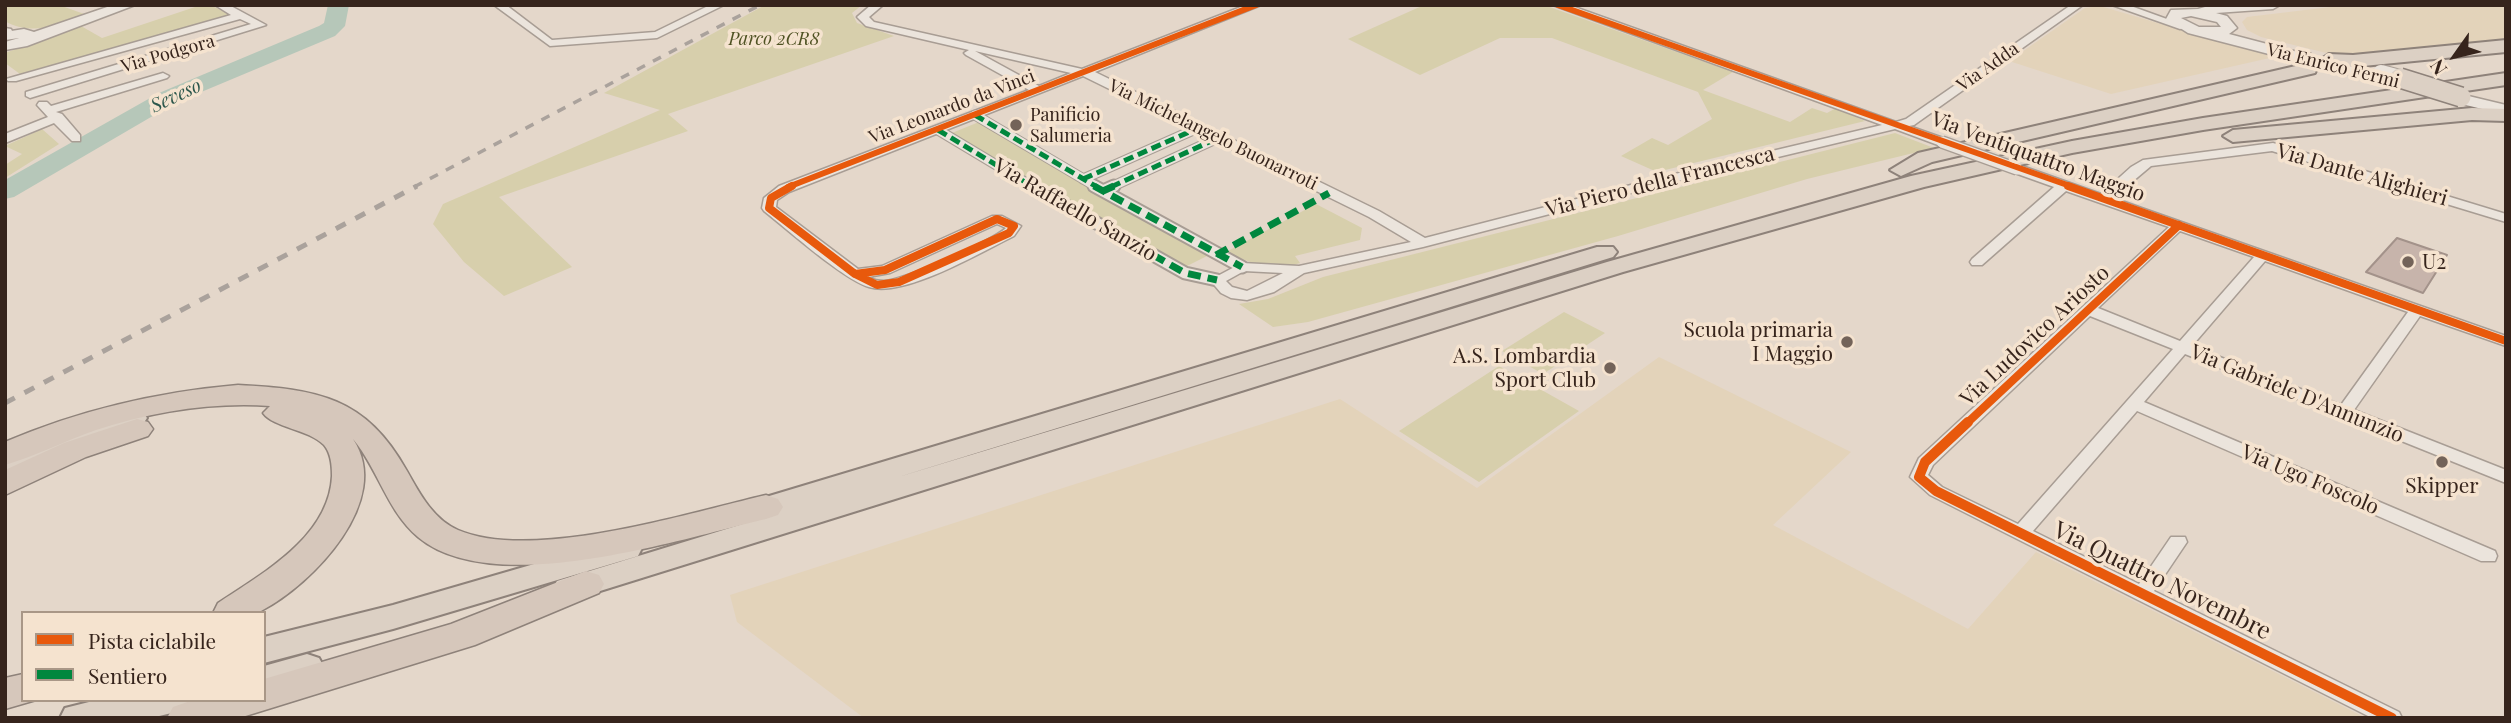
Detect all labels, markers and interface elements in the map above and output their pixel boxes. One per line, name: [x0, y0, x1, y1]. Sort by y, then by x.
north arrow: [2420, 21, 2490, 91]
park label: Parco 2CR8: [728, 28, 820, 50]
street label: Via Podgora: [119, 30, 217, 78]
street label: Via Adda: [1953, 38, 2023, 96]
street label: Via Enrico Fermi: [2264, 39, 2402, 93]
text: N: [2423, 55, 2452, 81]
street label: Via Leonardo da Vinci: [866, 65, 1038, 149]
water label: Seveso: [147, 74, 205, 118]
street label: Via Michelangelo Buonarroti: [1105, 75, 1321, 195]
place label: Panificio Salumeria: [1030, 104, 1112, 146]
street label: Via Ventiquattro Maggio: [1928, 107, 2148, 207]
marker: Panificio Salumeria: [1008, 117, 1024, 133]
street label: Via Dante Alighieri: [2273, 139, 2451, 211]
street label: Via Piero della Francesca: [1543, 141, 1777, 223]
street label: Via Raffaello Sanzio: [989, 153, 1161, 267]
place label: U2: [2422, 249, 2446, 275]
marker: U2: [2400, 254, 2416, 270]
street label: Via Ludovico Ariosto: [1955, 260, 2115, 412]
place label: Scuola primaria I Maggio: [1684, 317, 1833, 367]
marker: Scuola primaria I Maggio: [1839, 334, 1855, 350]
street label: Via Gabriele D'Annunzio: [2187, 340, 2407, 448]
place label: A.S. Lombardia Sport Club: [1453, 343, 1596, 393]
marker: A.S. Lombardia Sport Club: [1602, 360, 1618, 376]
street label: Via Ugo Foscolo: [2237, 440, 2383, 520]
marker: Skipper: [2434, 454, 2450, 470]
place label: Skipper: [2405, 473, 2479, 499]
street label: Via Quattro Novembre: [2048, 516, 2276, 646]
legend: [21, 611, 266, 702]
text: Pista ciclabile: [88, 626, 216, 654]
text: Sentiero: [88, 661, 167, 689]

